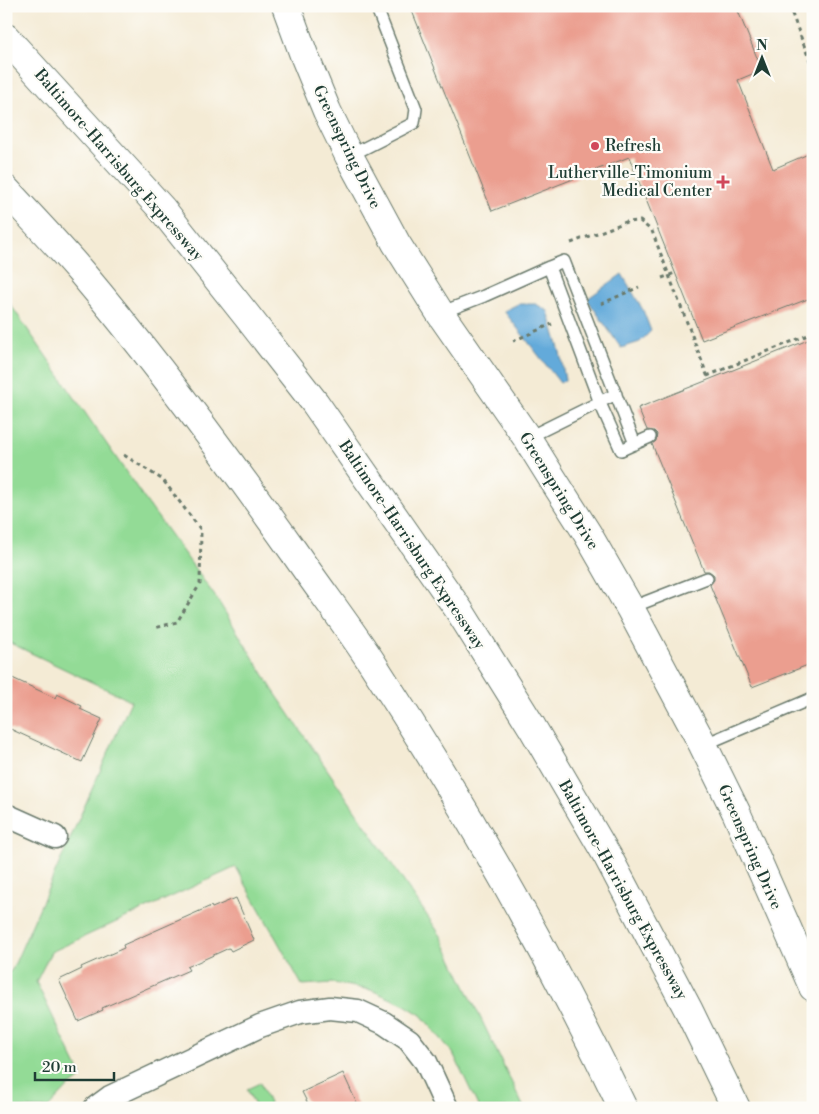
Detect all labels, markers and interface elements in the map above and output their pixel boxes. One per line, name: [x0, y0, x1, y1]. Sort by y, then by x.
north arrow: [736, 32, 786, 82]
text: N: [756, 37, 768, 55]
street label: Baltimore-Harrisburg Expressway: [29, 64, 208, 265]
street label: Greenspring Drive: [308, 82, 386, 212]
place label: Refresh: [605, 136, 662, 156]
marker: Refresh: [589, 140, 601, 152]
place label: Lutherville-Timonium Medical Center: [548, 163, 712, 201]
marker: Lutherville-Timonium Medical Center: [716, 175, 730, 189]
street label: Greenspring Drive: [515, 428, 603, 554]
street label: Baltimore-Harrisburg Expressway: [334, 436, 490, 654]
street label: Baltimore-Harrisburg Expressway: [554, 776, 692, 1003]
street label: Greenspring Drive: [713, 781, 787, 913]
scale bar: [35, 1049, 114, 1081]
text: 20 m: [42, 1058, 77, 1077]

